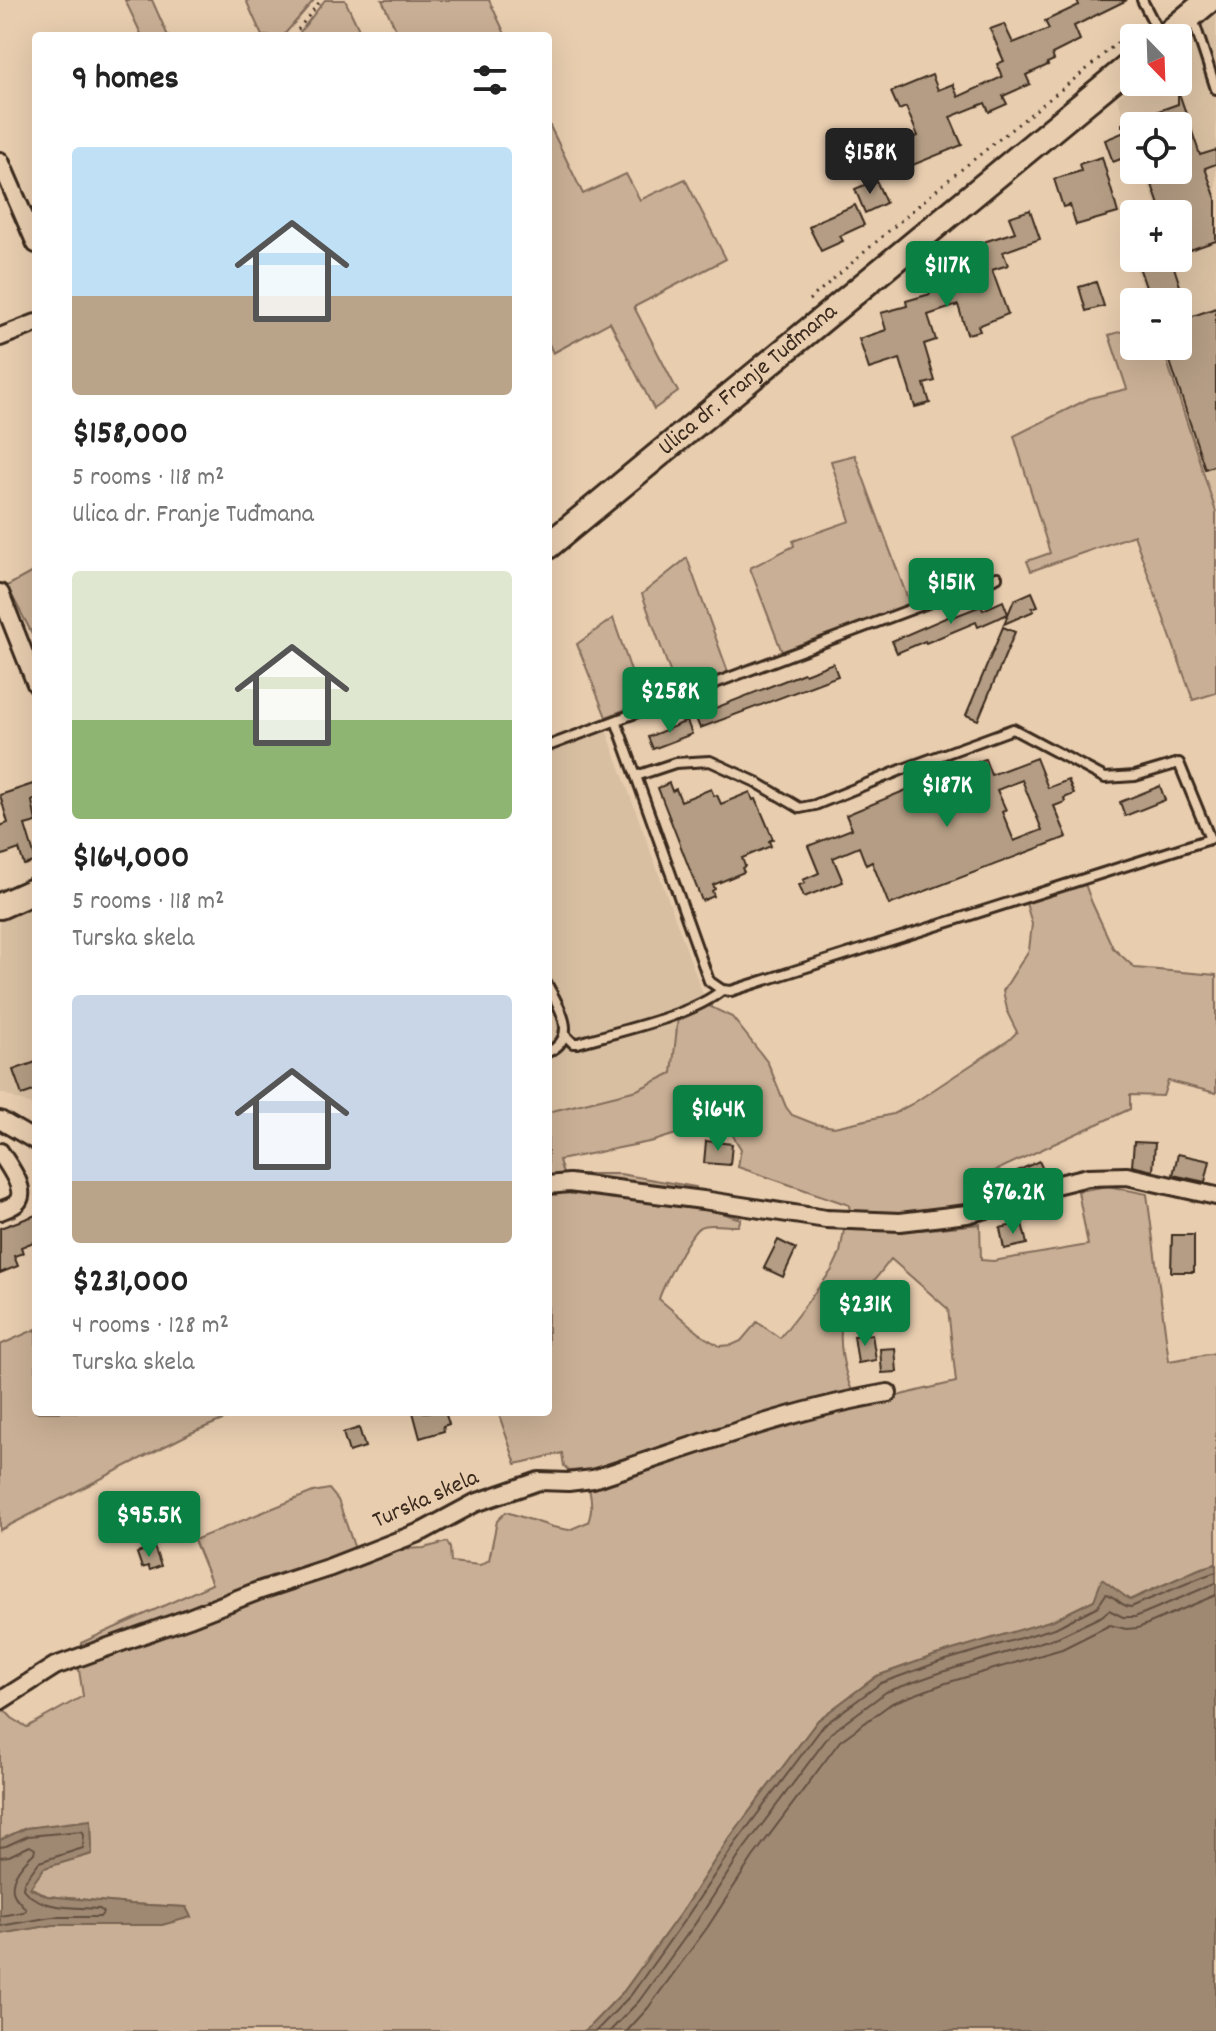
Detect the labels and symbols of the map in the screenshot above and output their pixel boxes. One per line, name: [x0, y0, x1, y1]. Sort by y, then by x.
north arrow: [1120, 24, 1192, 96]
pin: $158K: [814, 128, 926, 196]
pin: $117K: [891, 241, 1003, 309]
street label: Ulica dr. Franje Tuđmana: [651, 296, 846, 465]
pin: $151K: [895, 558, 1007, 626]
pin: $258K: [614, 667, 726, 735]
pin: $187K: [891, 761, 1003, 829]
pin: $164K: [662, 1085, 774, 1153]
pin: $76.2K: [948, 1168, 1078, 1236]
pin: $231K: [809, 1280, 921, 1348]
street label: Turska skela: [367, 1461, 485, 1539]
pin: $95.5K: [84, 1491, 214, 1559]

